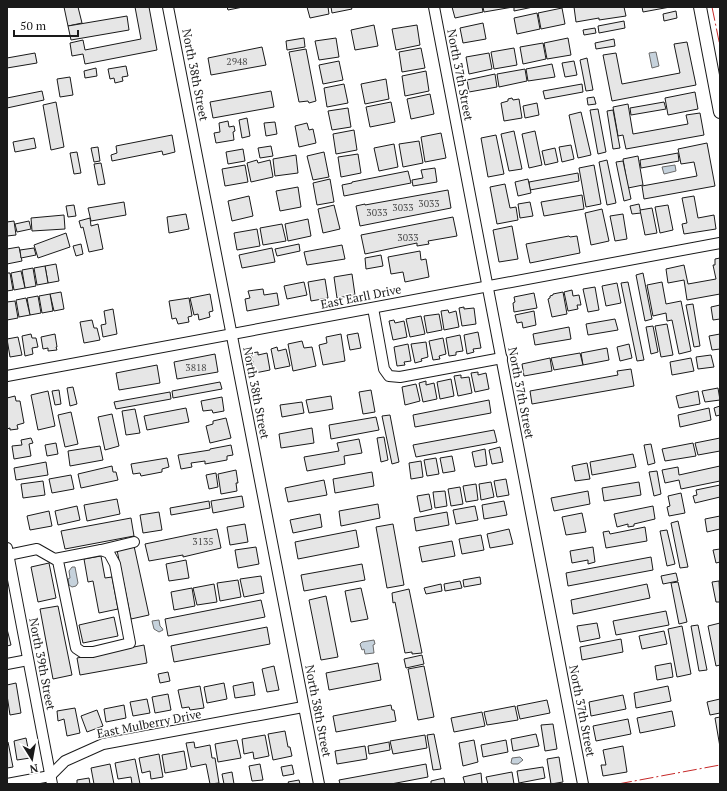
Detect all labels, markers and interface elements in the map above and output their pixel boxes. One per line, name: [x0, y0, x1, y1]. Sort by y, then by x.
scale bar: [14, 12, 78, 38]
text: 50 m: [20, 18, 47, 33]
street label: North 38th Street: [179, 27, 212, 123]
street label: North 37th Street: [444, 28, 477, 123]
house number: 2948: [226, 55, 248, 68]
house number: 3033: [418, 197, 440, 210]
house number: 3033: [392, 201, 414, 214]
house number: 3033: [366, 206, 388, 219]
house number: 3033: [397, 231, 419, 244]
street label: East Earll Drive: [319, 281, 403, 312]
street label: North 38th Street: [240, 345, 273, 441]
street label: North 37th Street: [505, 346, 538, 441]
house number: 3818: [185, 361, 207, 374]
house number: 3135: [192, 535, 214, 548]
street label: North 39th Street: [26, 616, 59, 712]
street label: North 38th Street: [302, 663, 335, 759]
street label: North 37th Street: [566, 664, 599, 759]
street label: East Mulberry Drive: [95, 706, 202, 741]
north arrow: [12, 739, 52, 779]
text: N: [28, 761, 39, 777]

